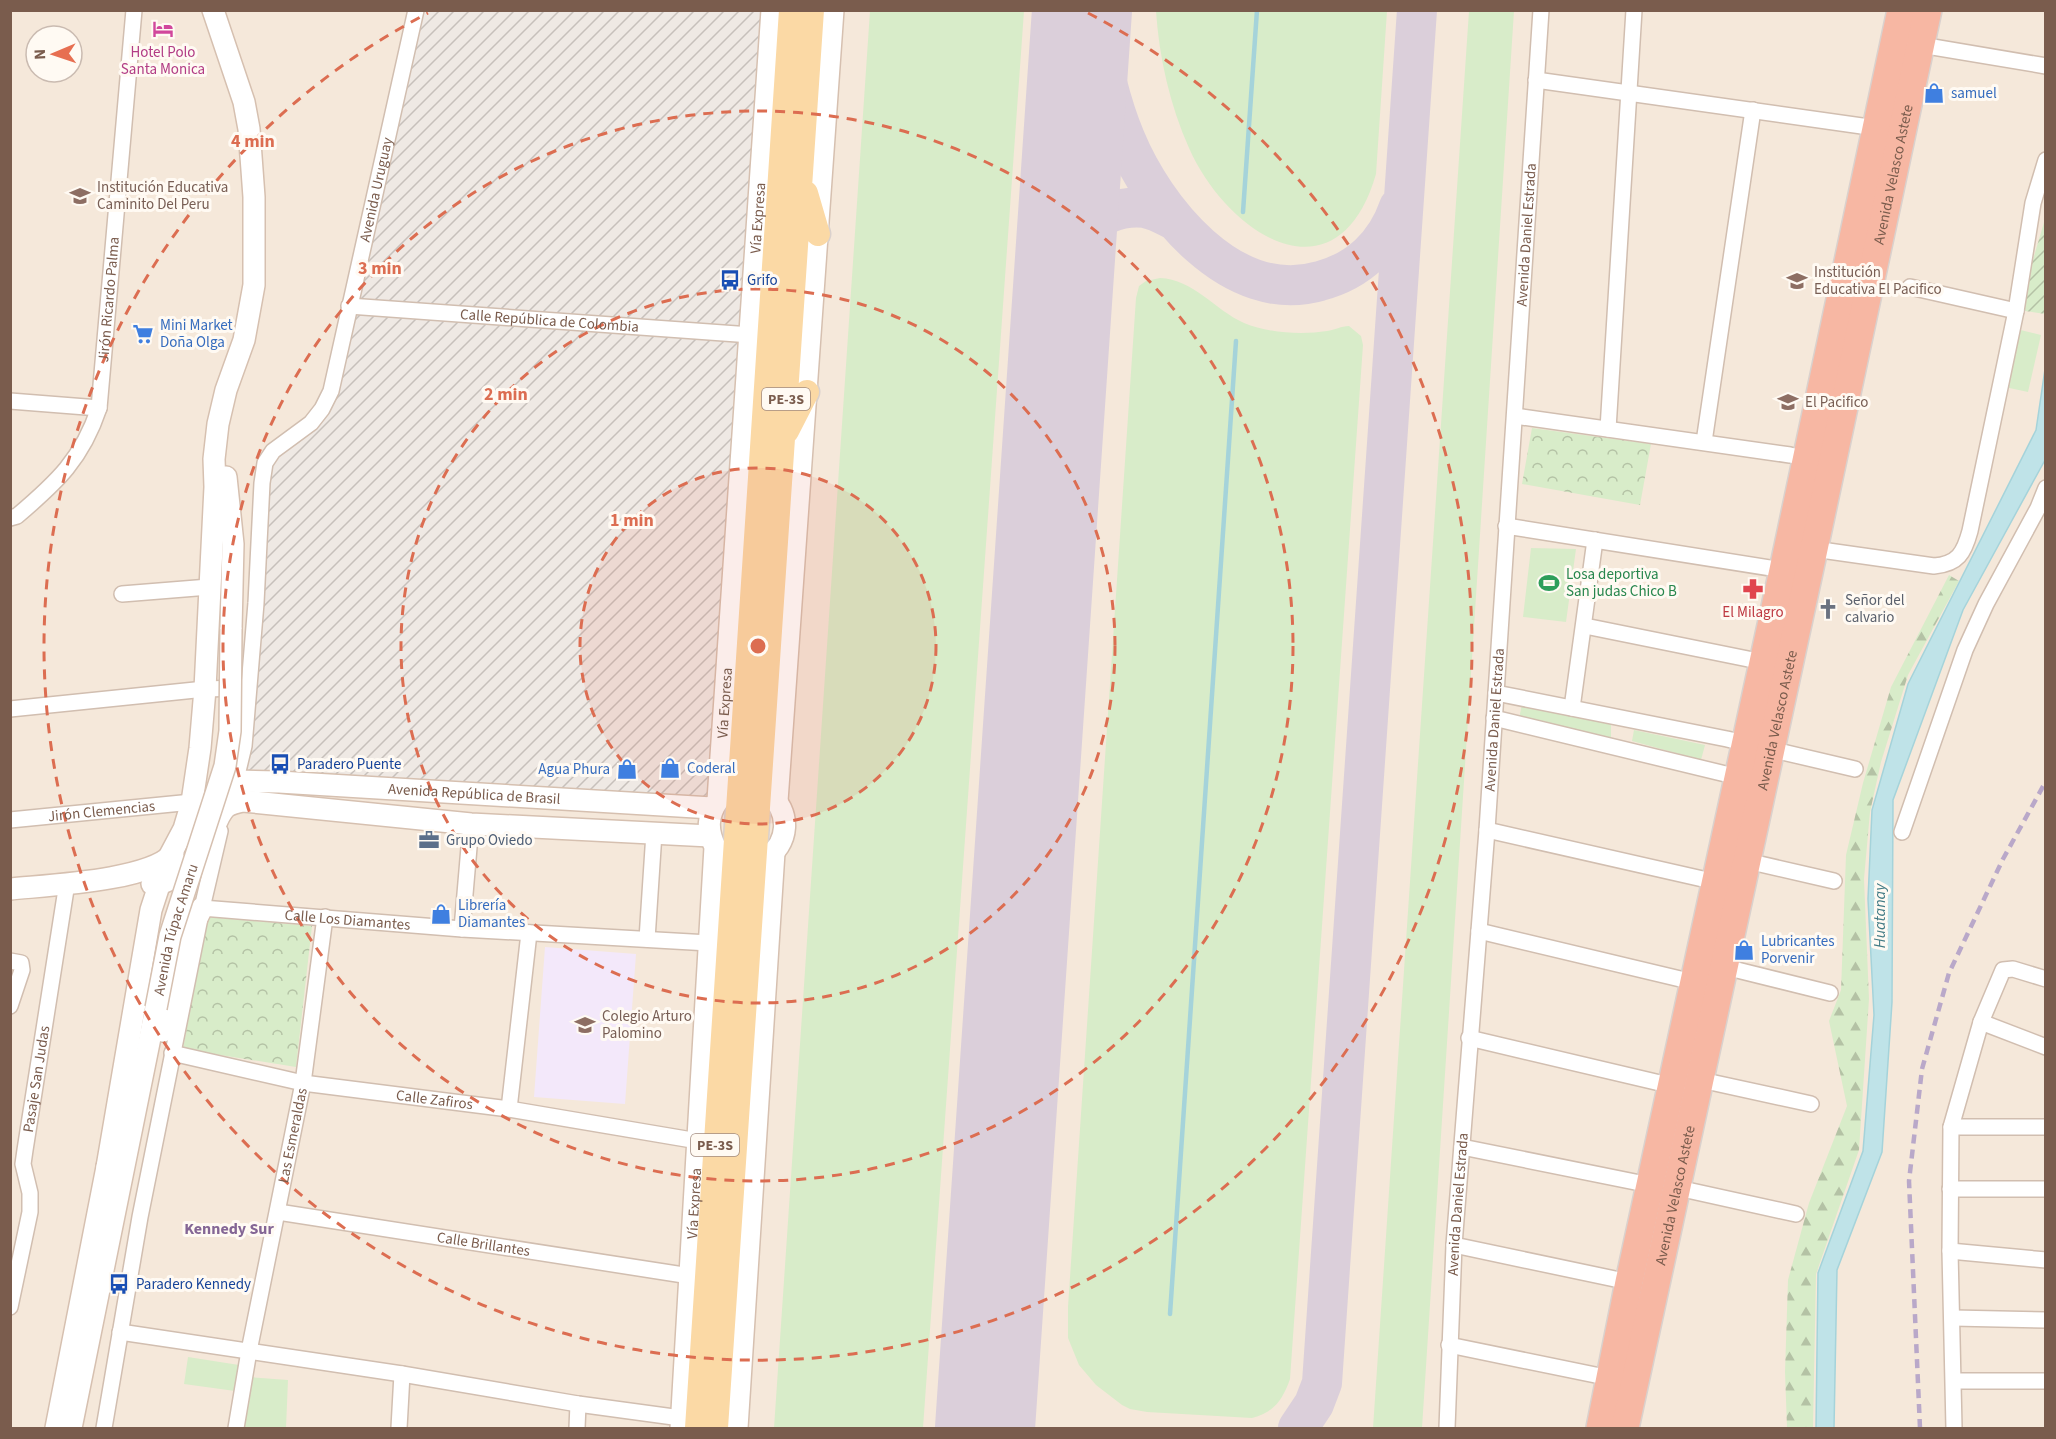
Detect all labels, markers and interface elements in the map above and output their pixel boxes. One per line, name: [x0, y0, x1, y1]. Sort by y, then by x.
hotel icon: Hotel Polo Santa Monica: [151, 17, 175, 41]
north arrow: [24, 24, 84, 84]
place label: Hotel Polo Santa Monica: [121, 42, 205, 80]
text: N: [29, 49, 51, 60]
shop icon: samuel: [1922, 81, 1946, 105]
place label: samuel: [1951, 83, 1997, 104]
street label: Avenida Velasco Astete: [1869, 103, 1919, 246]
text: 4 min: [231, 129, 275, 154]
street label: Avenida Uruguay: [355, 135, 398, 244]
street label: Avenida Daniel Estrada: [1512, 162, 1542, 307]
place label: Institución Educativa Caminito Del Peru: [97, 177, 228, 215]
street label: Vía Expresa: [745, 182, 771, 254]
school or university icon: Institución Educativa Caminito Del Peru: [68, 184, 92, 208]
street label: Jirón Ricardo Palma: [93, 236, 125, 363]
text: 3 min: [358, 256, 402, 281]
place label: Institución Educativa El Pacifico: [1814, 262, 1942, 300]
bus stop icon: Grifo: [718, 268, 742, 292]
school or university icon: Institución Educativa El Pacifico: [1785, 269, 1809, 293]
place label: Grifo: [747, 270, 778, 291]
street label: Calle República de Colombia: [459, 304, 640, 338]
place label: Mini Market Doña Olga: [160, 315, 233, 353]
supermarket icon: Mini Market Doña Olga: [131, 322, 155, 346]
text: 2 min: [484, 382, 528, 407]
road number: PE-3S: [762, 388, 810, 410]
school or university icon: El Pacifico: [1776, 390, 1800, 414]
place label: El Pacifico: [1805, 392, 1868, 413]
text: 1 min: [610, 508, 654, 533]
place label: Losa deportiva San judas Chico B: [1566, 564, 1677, 602]
sports icon: Losa deportiva San judas Chico B: [1537, 571, 1561, 595]
pharmacy icon: El Milagro: [1741, 577, 1765, 601]
place label: Señor del calvario: [1845, 590, 1905, 628]
church icon: Señor del calvario: [1816, 597, 1840, 621]
place label: El Milagro: [1722, 602, 1784, 623]
centre of rings: [748, 636, 768, 656]
street label: Avenida Daniel Estrada: [1480, 647, 1510, 792]
street label: Avenida Velasco Astete: [1752, 648, 1803, 792]
street label: Vía Expresa: [712, 667, 738, 739]
bus stop icon: Paradero Puente: [268, 752, 292, 776]
place label: Paradero Puente: [297, 754, 401, 775]
shop icon: Coderal: [658, 756, 682, 780]
shop icon: Agua Phura: [615, 757, 639, 781]
place label: Coderal: [687, 758, 736, 779]
place label: Agua Phura: [538, 759, 610, 780]
street label: Avenida República de Brasil: [387, 779, 561, 810]
street label: Jirón Clemencias: [47, 796, 156, 827]
office icon: Grupo Oviedo: [417, 828, 441, 852]
place label: Grupo Oviedo: [446, 830, 533, 851]
street label: Avenida Túpac Amaru: [149, 861, 204, 997]
water label: Huatanay: [1869, 883, 1891, 948]
place label: Librería Diamantes: [458, 895, 525, 933]
shop icon: Librería Diamantes: [429, 902, 453, 926]
street label: Calle Los Diamantes: [284, 905, 411, 936]
place label: Lubricantes Porvenir: [1761, 931, 1835, 969]
shop icon: Lubricantes Porvenir: [1732, 938, 1756, 962]
place label: Colegio Arturo Palomino: [602, 1006, 692, 1044]
school or university icon: Colegio Arturo Palomino: [573, 1013, 597, 1037]
street label: Pasaje San Judas: [18, 1024, 55, 1134]
street label: Calle Zafiros: [395, 1085, 474, 1115]
street label: Las Esmeraldas: [273, 1086, 313, 1185]
street label: Avenida Velasco Astete: [1650, 1123, 1701, 1267]
street label: Avenida Daniel Estrada: [1443, 1132, 1474, 1276]
road number: PE-3S: [691, 1134, 739, 1156]
street label: Vía Expresa: [682, 1167, 707, 1239]
district label: Kennedy Sur: [184, 1218, 274, 1240]
street label: Calle Brillantes: [435, 1227, 532, 1262]
bus stop icon: Paradero Kennedy: [107, 1272, 131, 1296]
place label: Paradero Kennedy: [136, 1274, 251, 1295]

